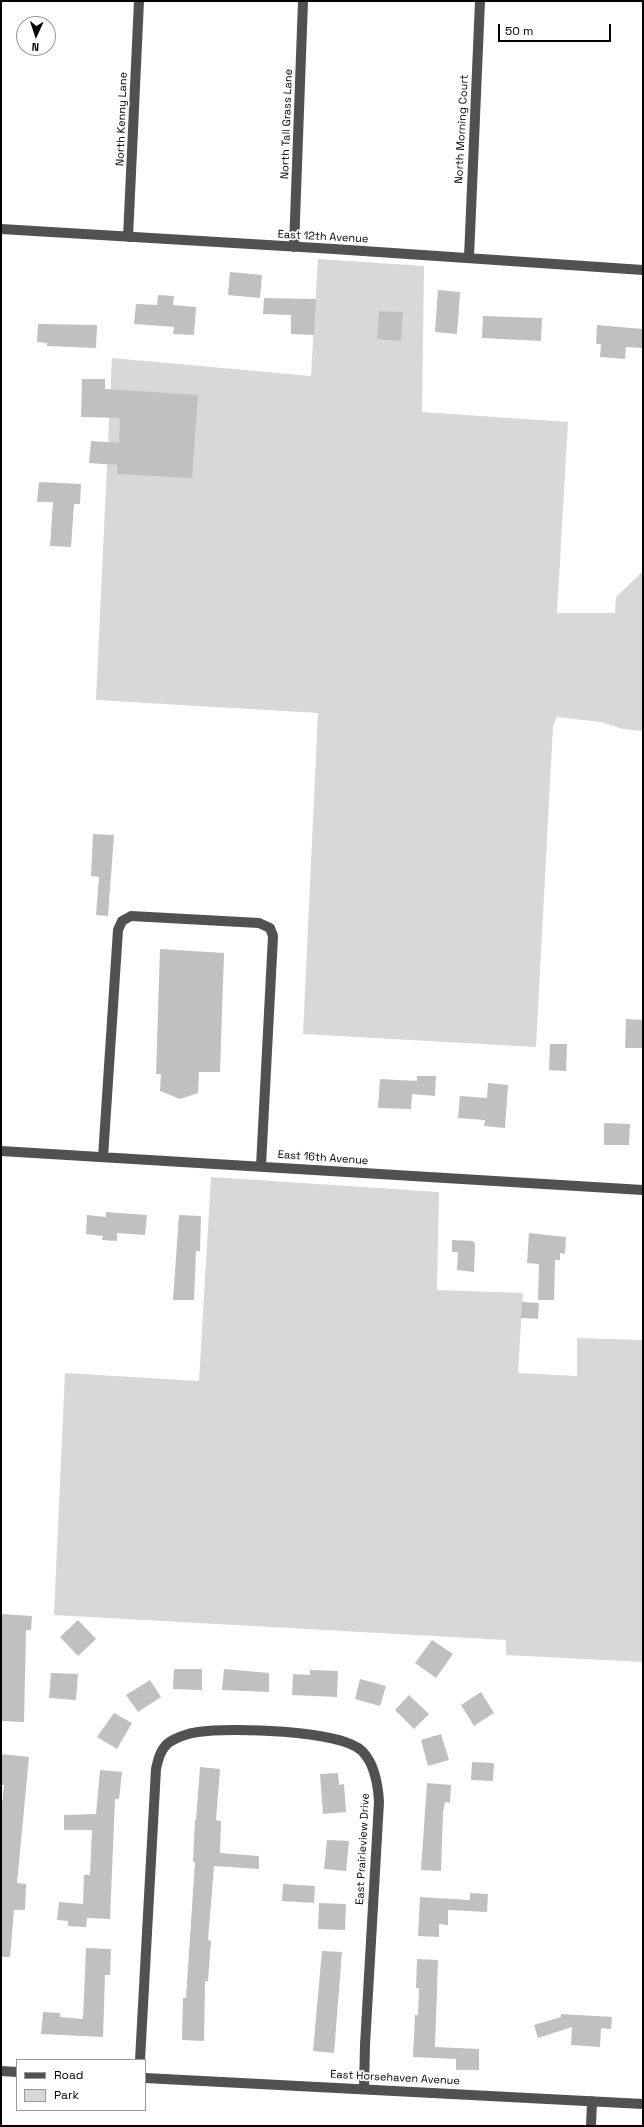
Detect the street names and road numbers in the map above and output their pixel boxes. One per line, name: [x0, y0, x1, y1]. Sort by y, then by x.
street label: North Tall Grass Lane: [278, 69, 296, 179]
street label: North Kenny Lane: [114, 72, 130, 166]
street label: North Morning Court: [453, 74, 471, 184]
street label: East 12th Avenue: [277, 228, 369, 246]
street label: East 16th Avenue: [277, 1148, 369, 1168]
street label: East Prairieview Drive: [353, 1793, 373, 1905]
street label: East Horsehaven Avenue: [330, 2068, 460, 2088]

